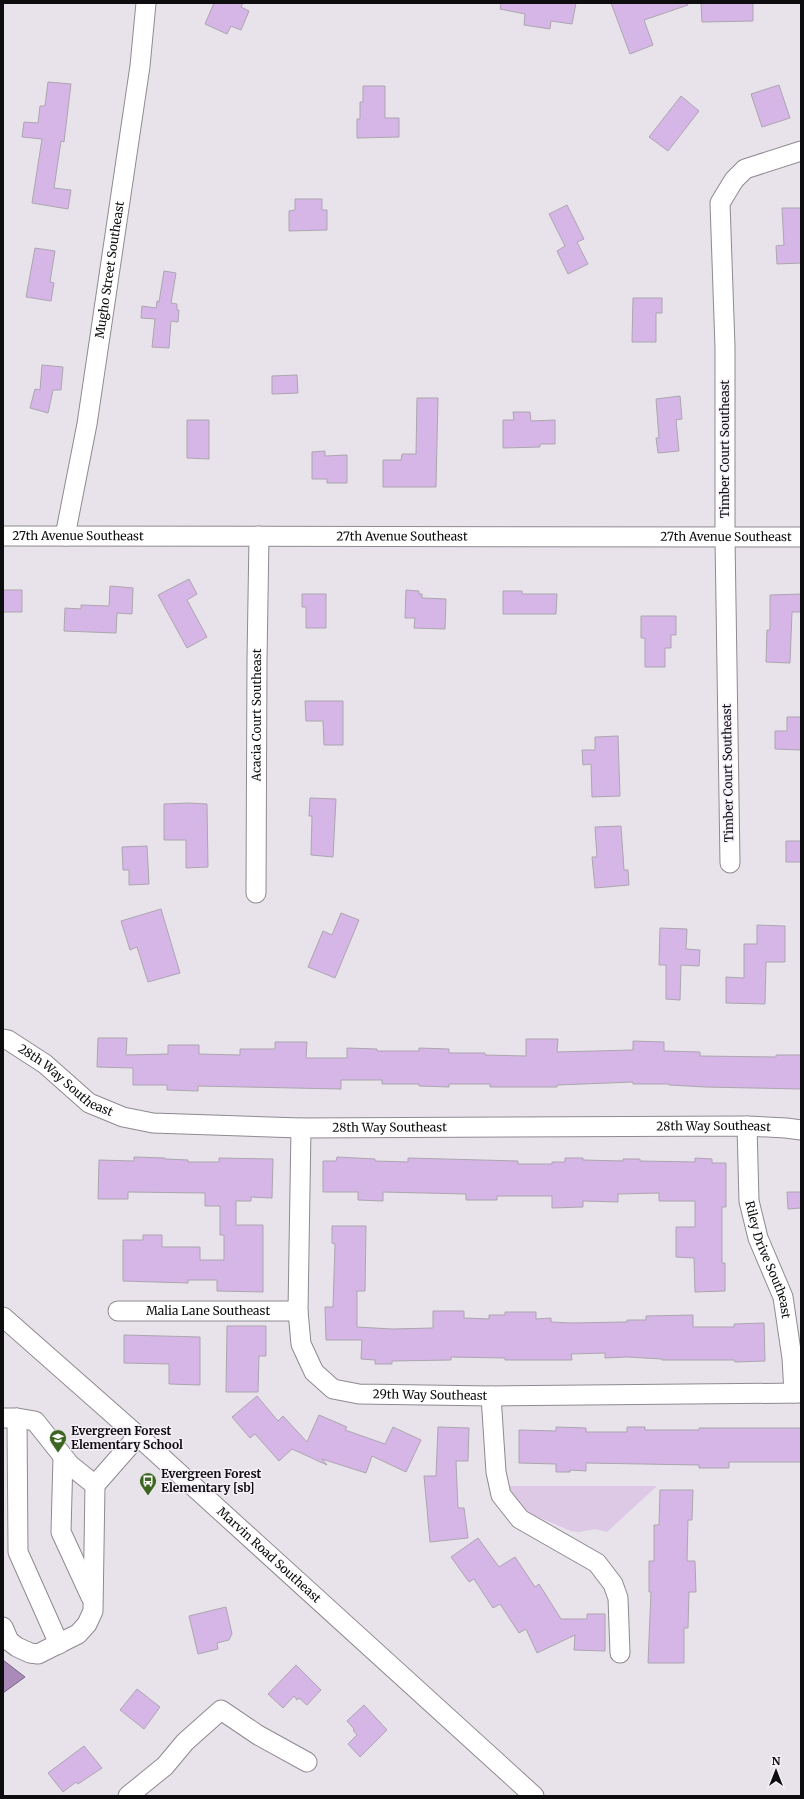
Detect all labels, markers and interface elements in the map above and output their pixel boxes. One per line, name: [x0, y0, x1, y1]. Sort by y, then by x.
street label: Mugho Street Southeast: [92, 200, 127, 339]
street label: Timber Court Southeast: [717, 379, 732, 518]
street label: 27th Avenue Southeast: [12, 528, 144, 543]
street label: 27th Avenue Southeast: [336, 528, 468, 544]
street label: 27th Avenue Southeast: [660, 529, 792, 544]
street label: Acacia Court Southeast: [248, 648, 264, 782]
street label: Timber Court Southeast: [719, 703, 736, 842]
street label: 28th Way Southeast: [16, 1041, 116, 1119]
street label: 28th Way Southeast: [656, 1118, 772, 1134]
street label: 28th Way Southeast: [332, 1119, 447, 1135]
street label: Riley Drive Southeast: [742, 1199, 794, 1320]
street label: Malia Lane Southeast: [146, 1303, 270, 1318]
street label: 29th Way Southeast: [373, 1386, 488, 1403]
place label: Evergreen Forest Elementary School: [71, 1423, 183, 1452]
school or university icon: Evergreen Forest Elementary School: [48, 1428, 68, 1453]
place label: Evergreen Forest Elementary [sb]: [161, 1466, 262, 1495]
bus stop icon: Evergreen Forest Elementary [sb]: [138, 1471, 158, 1496]
street label: Marvin Road Southeast: [214, 1504, 325, 1606]
north arrow: [756, 1751, 796, 1791]
text: N: [772, 1754, 781, 1768]

